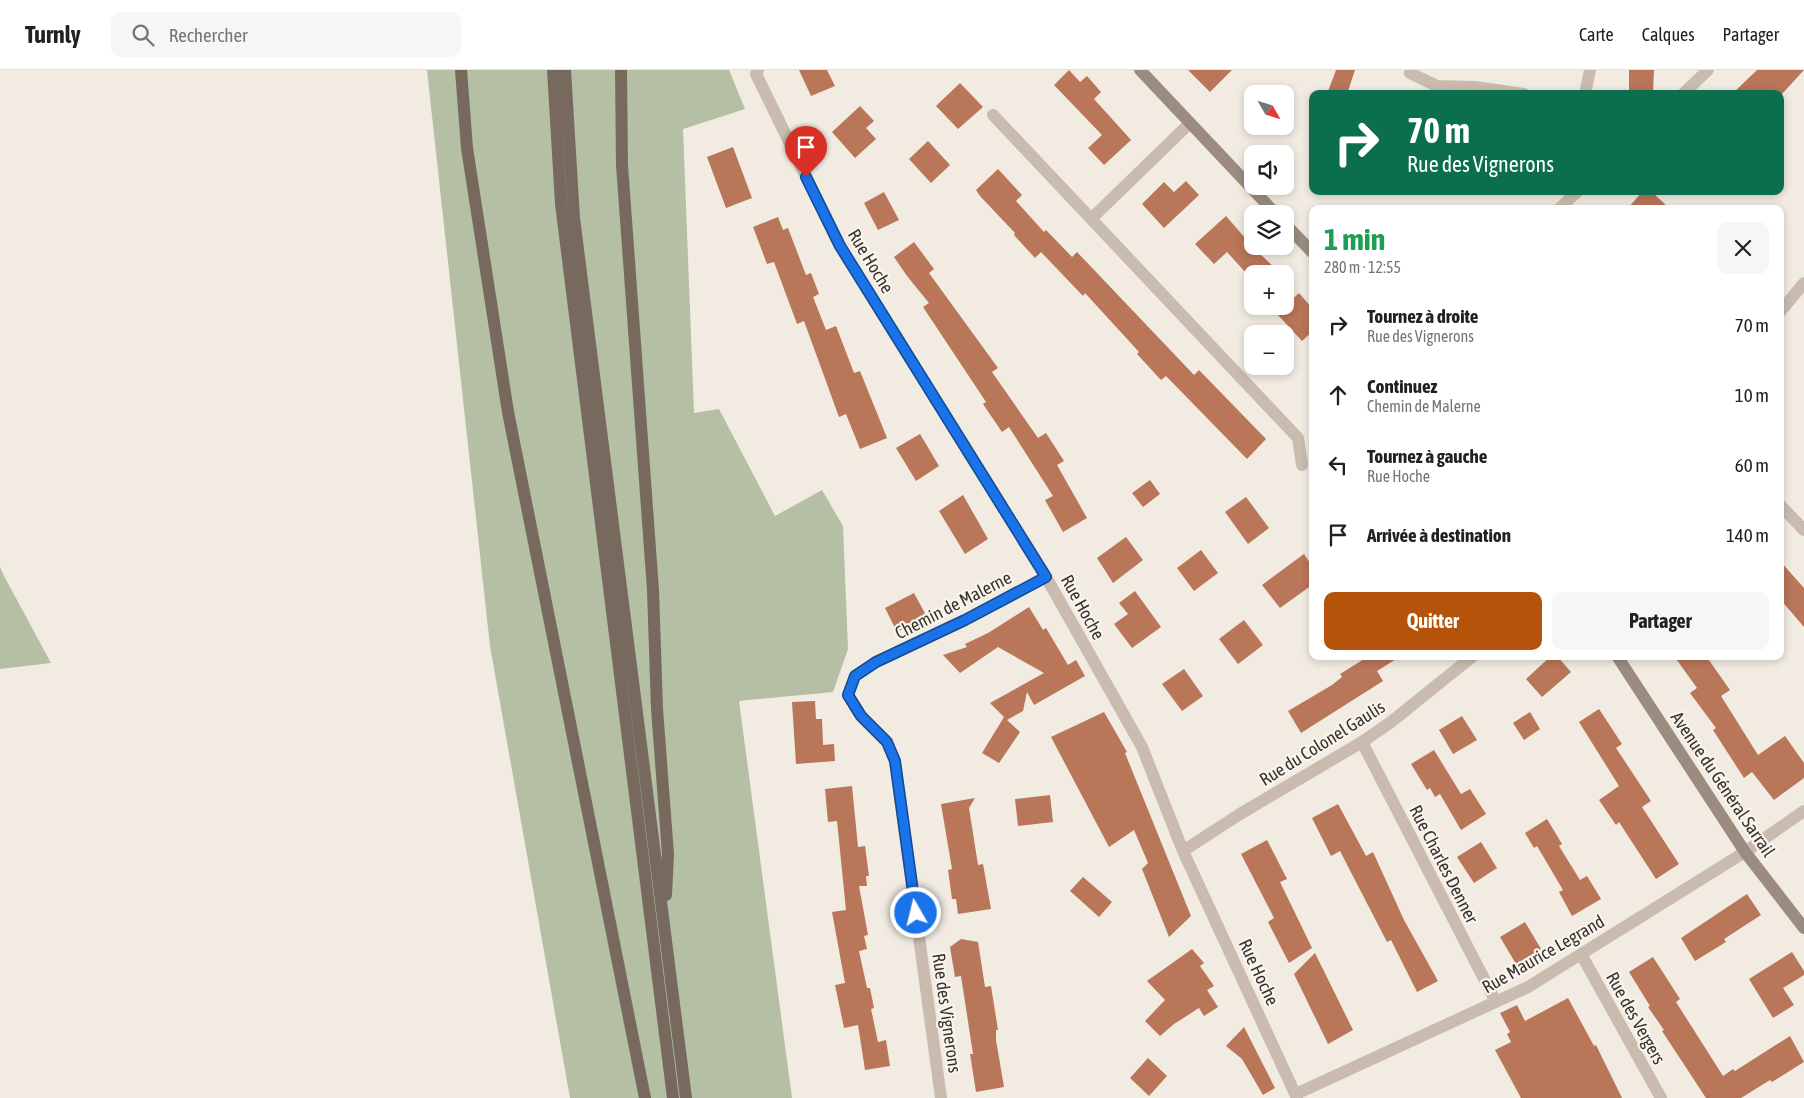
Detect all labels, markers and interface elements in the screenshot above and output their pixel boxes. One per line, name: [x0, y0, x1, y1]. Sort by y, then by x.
search box: [111, 12, 461, 57]
text: Turnly: [25, 21, 81, 48]
icon: search: [129, 21, 157, 49]
text: Rechercher: [169, 24, 248, 46]
text: Carte: [1579, 24, 1614, 45]
text: Calques: [1642, 24, 1695, 45]
text: Partager: [1723, 24, 1779, 45]
north arrow: [1244, 85, 1294, 135]
map controls: [1244, 85, 1294, 375]
icon: right: [1324, 110, 1389, 175]
text: 70 m: [1407, 110, 1470, 150]
pin: [785, 126, 827, 177]
icon: arrive: [792, 133, 820, 161]
button: sound: [1244, 145, 1294, 195]
text: Rue des Vignerons: [1407, 151, 1554, 177]
button: layers: [1244, 205, 1294, 255]
text: 1 min: [1324, 222, 1385, 256]
button: close: [1717, 222, 1769, 274]
street label: Rue Hoche: [844, 225, 898, 297]
text: 280 m · 12:55: [1324, 258, 1401, 276]
button: +: [1244, 265, 1294, 315]
text: Tournez à droite: [1367, 305, 1478, 327]
icon: right: [1324, 311, 1352, 339]
text: 70 m: [1735, 314, 1769, 336]
button: −: [1244, 325, 1294, 375]
text: Rue des Vignerons: [1367, 327, 1474, 345]
text: Continuez: [1367, 375, 1437, 397]
icon: ahead: [1324, 381, 1352, 409]
text: 10 m: [1735, 384, 1769, 406]
text: Chemin de Malerne: [1367, 397, 1481, 415]
text: Tournez à gauche: [1367, 445, 1487, 467]
icon: left: [1324, 451, 1352, 479]
text: 60 m: [1735, 454, 1769, 476]
text: Rue Hoche: [1367, 467, 1430, 485]
icon: arrive: [1324, 521, 1352, 549]
text: Arrivée à destination: [1367, 524, 1511, 546]
text: 140 m: [1726, 524, 1769, 546]
street label: Chemin de Malerne: [891, 567, 1015, 643]
street label: Rue Hoche: [1057, 571, 1109, 643]
button: Quitter: [1324, 592, 1542, 650]
button: Partager: [1552, 592, 1769, 650]
street label: Rue du Colonel Gaulis: [1256, 696, 1388, 790]
street label: Avenue du Général Sarrail: [1667, 707, 1780, 861]
street label: Rue Charles Denner: [1405, 801, 1483, 927]
position arrow: [889, 886, 941, 938]
street label: Rue Maurice Legrand: [1478, 910, 1608, 998]
street label: Rue Hoche: [1235, 935, 1283, 1009]
street label: Rue des Vignerons: [928, 952, 966, 1074]
street label: Rue des Vergers: [1602, 968, 1670, 1068]

